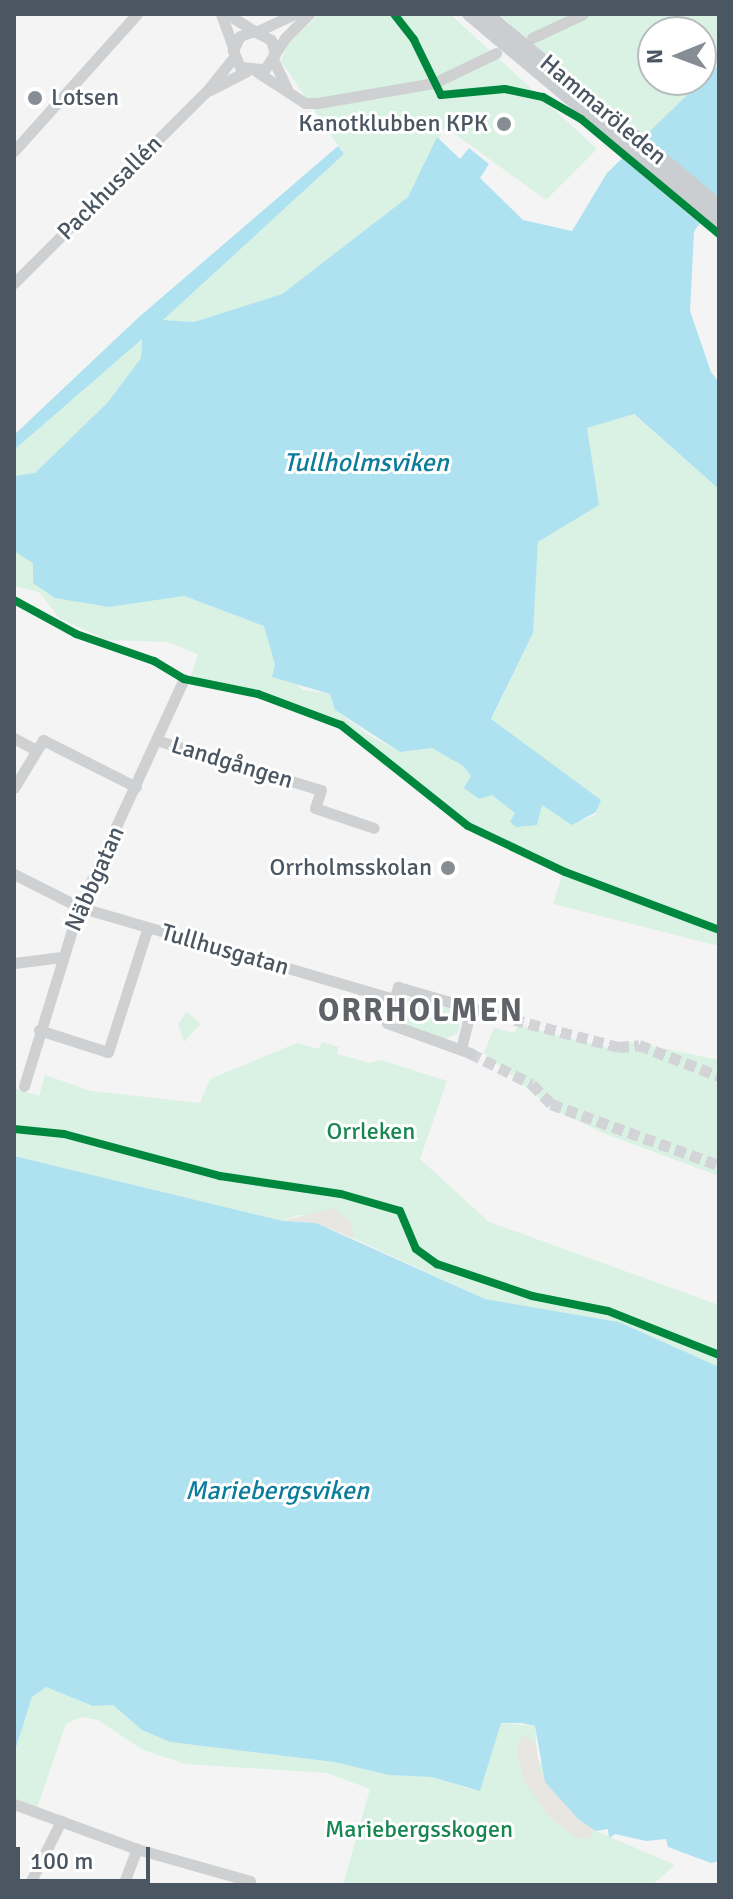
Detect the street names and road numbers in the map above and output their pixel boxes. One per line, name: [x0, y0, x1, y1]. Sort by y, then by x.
street label: Hammaröleden: [534, 49, 672, 171]
street label: Packhusallén: [52, 130, 168, 246]
street label: Landgången: [168, 731, 296, 795]
street label: Näbbgatan: [59, 822, 131, 936]
street label: Tullhusgatan: [158, 918, 292, 982]

